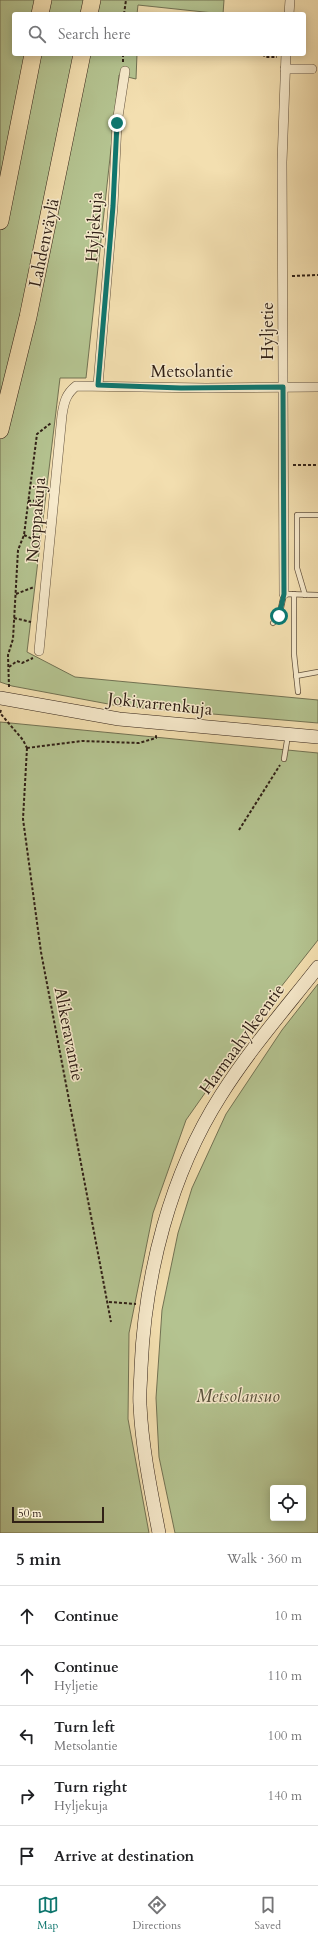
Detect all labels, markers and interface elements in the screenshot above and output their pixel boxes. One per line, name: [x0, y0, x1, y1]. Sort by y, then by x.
search box: [12, 12, 306, 56]
icon: search: [26, 23, 48, 45]
text: Search here: [58, 24, 131, 44]
route end: [108, 114, 126, 132]
street label: Hyljekuja: [80, 190, 108, 263]
street label: Lahdenväylä: [23, 196, 65, 290]
street label: Hyljetie: [256, 302, 279, 360]
street label: Metsolantie: [150, 360, 234, 383]
street label: Norppakuja: [21, 476, 51, 564]
route start: [270, 607, 288, 625]
street label: Jokivarrenkuja: [104, 687, 214, 721]
street label: Harmaahylkeentie: [194, 979, 290, 1099]
street label: Alikeravantie: [49, 985, 89, 1083]
park label: Metsolansuo: [196, 1385, 280, 1408]
map controls: [270, 1485, 306, 1521]
button: locate: [270, 1485, 306, 1521]
scale bar: [12, 1505, 104, 1524]
text: 50 m: [18, 1506, 42, 1521]
text: 5 min: [16, 1548, 61, 1571]
text: Walk · 360 m: [227, 1550, 302, 1568]
icon: ahead: [16, 1605, 38, 1627]
text: Continue: [54, 1606, 119, 1626]
text: 10 m: [274, 1607, 302, 1625]
text: Continue: [54, 1657, 119, 1677]
icon: ahead: [16, 1665, 38, 1687]
text: 110 m: [268, 1667, 302, 1685]
text: Hyljetie: [54, 1677, 98, 1695]
text: Turn left: [54, 1717, 115, 1737]
icon: left: [16, 1725, 38, 1747]
text: 100 m: [268, 1727, 302, 1745]
text: Metsolantie: [54, 1737, 118, 1755]
text: Turn right: [54, 1777, 127, 1797]
icon: right: [16, 1785, 38, 1807]
text: 140 m: [268, 1787, 302, 1805]
text: Hyljekuja: [54, 1797, 108, 1815]
icon: arrive: [16, 1845, 38, 1867]
text: Arrive at destination: [54, 1846, 194, 1866]
tab: Map: [37, 1894, 59, 1933]
tab: Directions: [132, 1894, 181, 1933]
tab: Saved: [255, 1894, 281, 1933]

